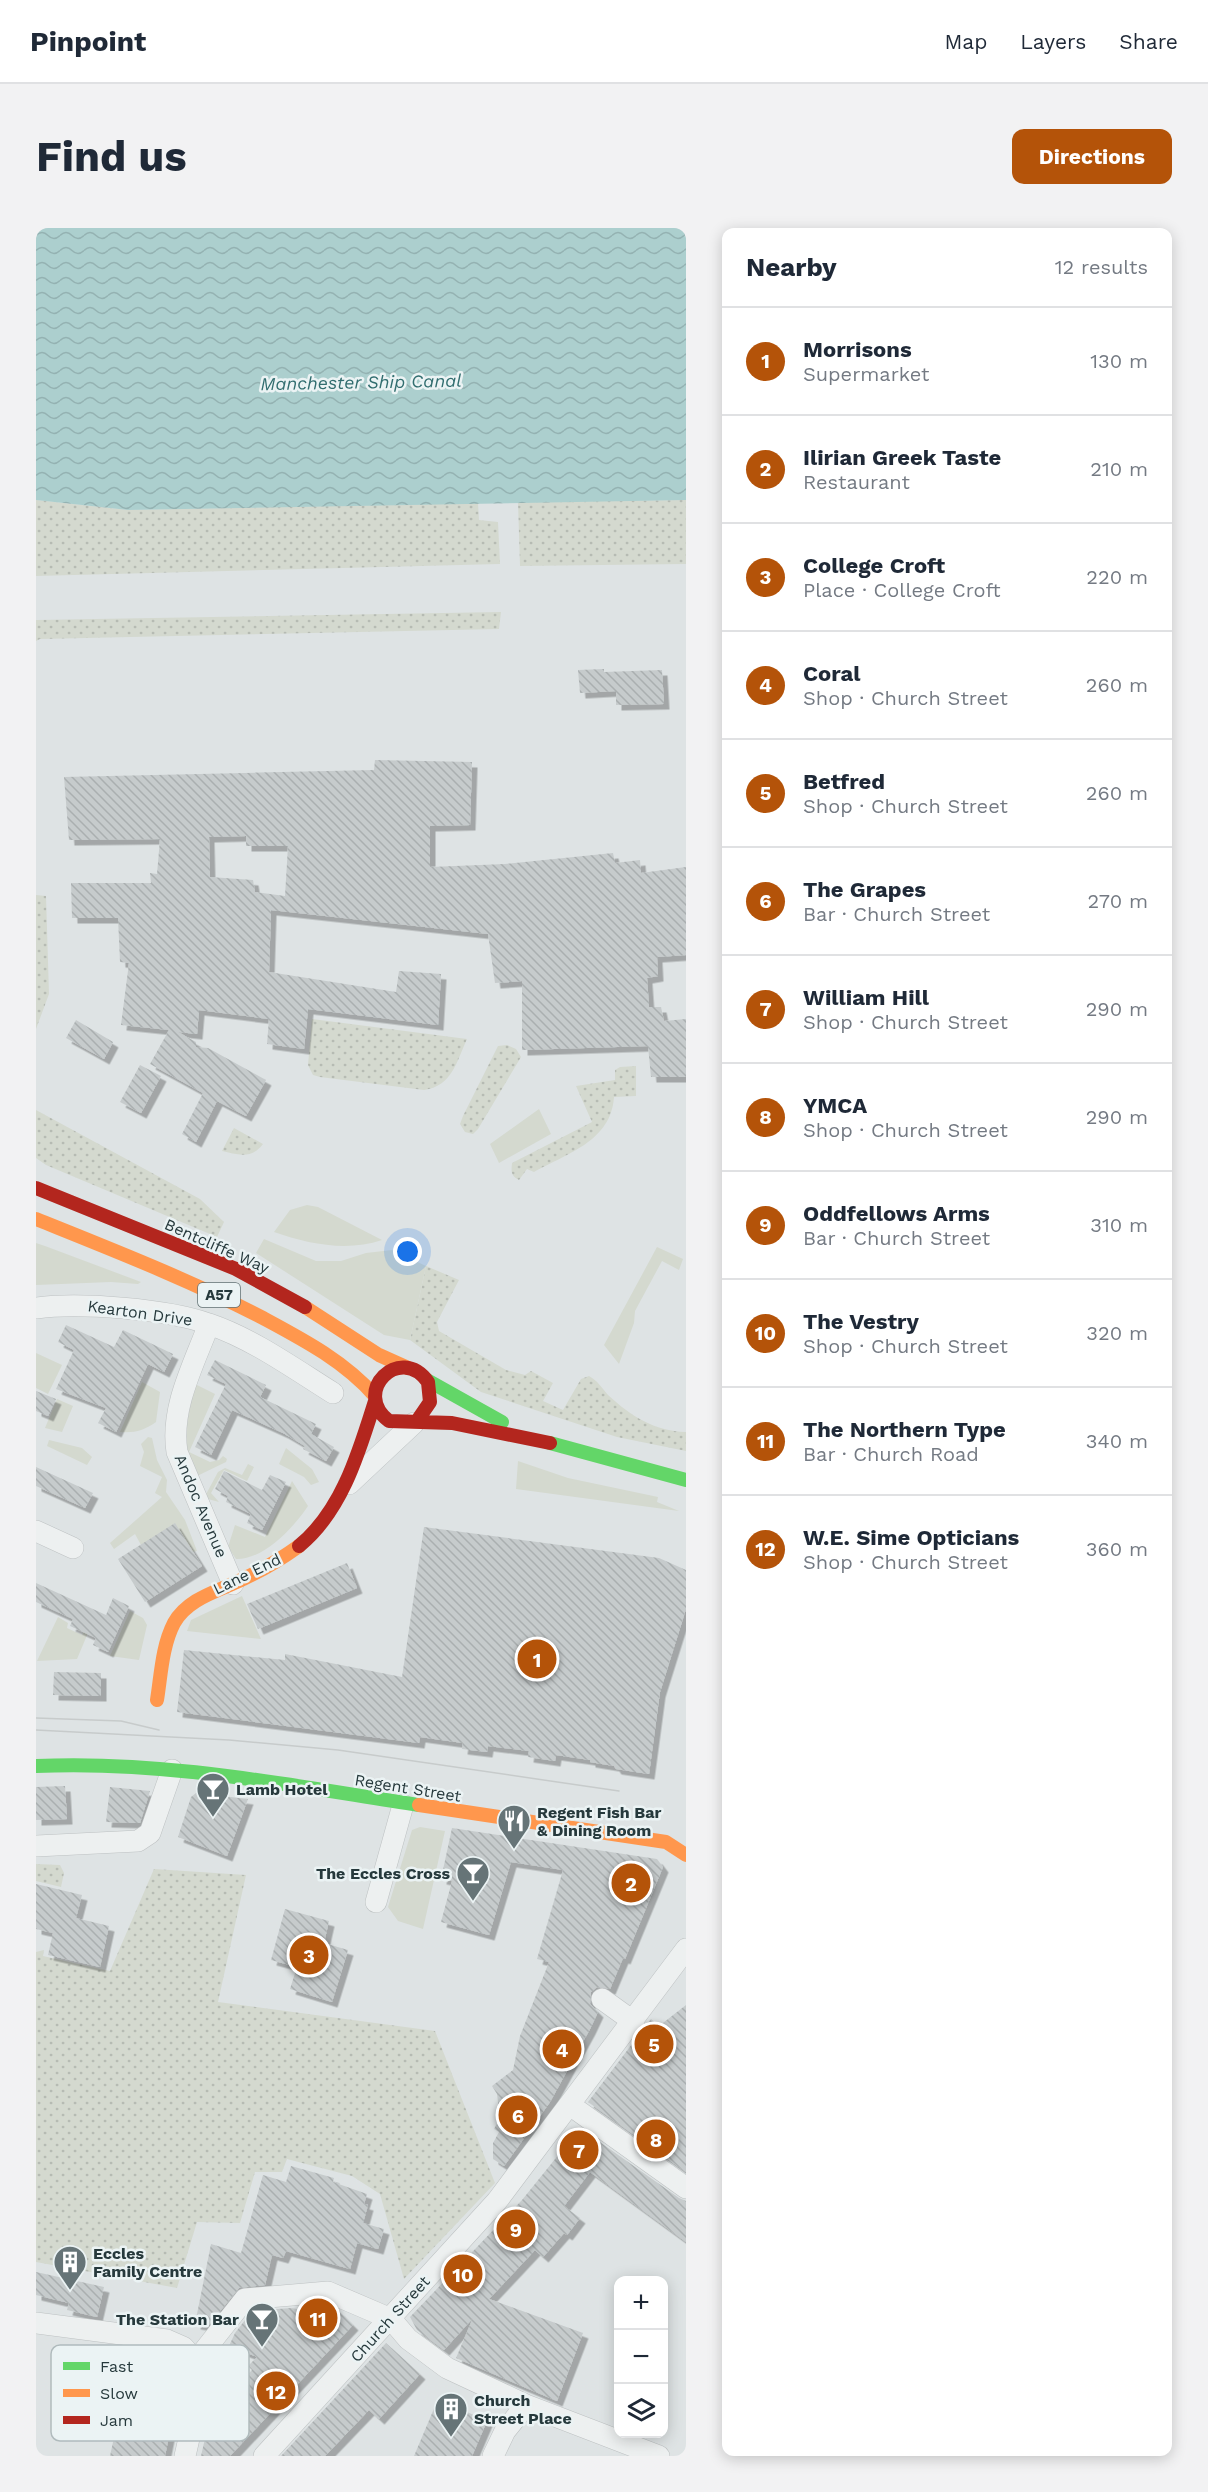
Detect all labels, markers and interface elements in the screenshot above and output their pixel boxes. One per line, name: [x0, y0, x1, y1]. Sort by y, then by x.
text: Pinpoint: [30, 25, 146, 58]
text: Map: [944, 29, 987, 54]
text: Layers: [1020, 29, 1086, 54]
text: Share: [1119, 29, 1178, 54]
button: Directions: [1012, 129, 1172, 184]
text: Find us: [36, 132, 187, 181]
text: Nearby: [746, 252, 837, 282]
text: 12 results: [1055, 255, 1148, 279]
text: Morrisons: [803, 337, 912, 362]
text: 1: [761, 349, 770, 373]
text: 130 m: [1090, 349, 1148, 373]
text: Supermarket: [803, 362, 929, 386]
water label: Manchester Ship Canal: [260, 370, 462, 394]
text: Ilirian Greek Taste: [803, 445, 1001, 470]
text: 2: [760, 457, 771, 481]
text: 210 m: [1090, 457, 1148, 481]
text: Restaurant: [803, 470, 910, 494]
text: College Croft: [803, 553, 945, 578]
text: 3: [760, 565, 771, 589]
text: 220 m: [1086, 565, 1148, 589]
text: Place · College Croft: [803, 578, 1001, 602]
text: Coral: [803, 661, 860, 686]
text: 4: [759, 673, 772, 697]
text: 260 m: [1086, 673, 1148, 697]
text: Shop · Church Street: [803, 686, 1008, 710]
text: Betfred: [803, 769, 885, 794]
text: 5: [760, 781, 771, 805]
text: 260 m: [1086, 781, 1148, 805]
text: Shop · Church Street: [803, 794, 1008, 818]
text: The Grapes: [803, 877, 926, 902]
text: 6: [759, 889, 772, 913]
text: 270 m: [1088, 889, 1148, 913]
text: Bar · Church Street: [803, 902, 990, 926]
text: William Hill: [803, 985, 929, 1010]
text: 7: [759, 997, 772, 1021]
text: 290 m: [1086, 997, 1148, 1021]
text: Shop · Church Street: [803, 1010, 1008, 1034]
text: YMCA: [803, 1093, 867, 1118]
text: 8: [759, 1105, 772, 1129]
text: 290 m: [1086, 1105, 1148, 1129]
text: Shop · Church Street: [803, 1118, 1008, 1142]
text: Oddfellows Arms: [803, 1201, 990, 1226]
text: 9: [759, 1213, 772, 1237]
text: 310 m: [1090, 1213, 1148, 1237]
street label: Bentcliffe Way: [162, 1214, 273, 1278]
text: Bar · Church Street: [803, 1226, 990, 1250]
your location: [393, 1237, 422, 1266]
road number: A57: [198, 1283, 240, 1307]
street label: Kearton Drive: [86, 1296, 194, 1330]
text: The Vestry: [803, 1309, 919, 1334]
text: 10: [755, 1321, 776, 1345]
text: 320 m: [1086, 1321, 1148, 1345]
text: Shop · Church Street: [803, 1334, 1008, 1358]
text: The Northern Type: [803, 1417, 1006, 1442]
text: 11: [757, 1429, 774, 1453]
text: 340 m: [1086, 1429, 1148, 1453]
text: Bar · Church Road: [803, 1442, 979, 1466]
street label: Andoc Avenue: [171, 1451, 231, 1561]
text: W.E. Sime Opticians: [803, 1525, 1019, 1550]
text: 12: [755, 1537, 776, 1561]
text: 360 m: [1086, 1537, 1148, 1561]
street label: Lane End: [210, 1549, 284, 1599]
text: Shop · Church Street: [803, 1550, 1008, 1574]
pin: 1: [518, 1636, 556, 1682]
street label: Regent Street: [353, 1770, 463, 1806]
bar icon: Lamb Hotel: [195, 1771, 231, 1818]
place label: Lamb Hotel: [236, 1780, 328, 1799]
restaurant icon: Regent Fish Bar & Dining Room: [496, 1803, 532, 1850]
place label: Regent Fish Bar & Dining Room: [537, 1803, 662, 1840]
bar icon: The Eccles Cross: [455, 1855, 491, 1902]
pin: 2: [612, 1860, 650, 1906]
place label: The Eccles Cross: [316, 1864, 450, 1883]
pin: 3: [290, 1932, 328, 1978]
pin: 5: [634, 2022, 674, 2066]
pin: 4: [542, 2026, 582, 2072]
pin: 6: [498, 2092, 538, 2138]
pin: 8: [636, 2116, 676, 2162]
pin: 7: [560, 2128, 598, 2172]
pin: 9: [496, 2206, 536, 2252]
building icon: Eccles Family Centre: [52, 2244, 88, 2291]
place label: Eccles Family Centre: [93, 2244, 202, 2281]
pin: 10: [444, 2252, 482, 2296]
street label: Church Street: [346, 2272, 434, 2366]
map controls: [614, 2276, 668, 2438]
button: +: [614, 2276, 668, 2330]
pin: 11: [298, 2296, 338, 2340]
bar icon: The Station Bar: [244, 2301, 280, 2348]
place label: The Station Bar: [116, 2310, 239, 2329]
button: −: [614, 2330, 668, 2384]
legend: [51, 2345, 249, 2441]
text: Fast: [100, 2357, 133, 2376]
pin: 12: [256, 2368, 296, 2414]
text: Slow: [100, 2384, 138, 2403]
button: layers: [614, 2384, 668, 2438]
building icon: Church Street Place: [433, 2391, 469, 2438]
place label: Church Street Place: [474, 2391, 572, 2428]
text: Jam: [100, 2411, 133, 2430]

